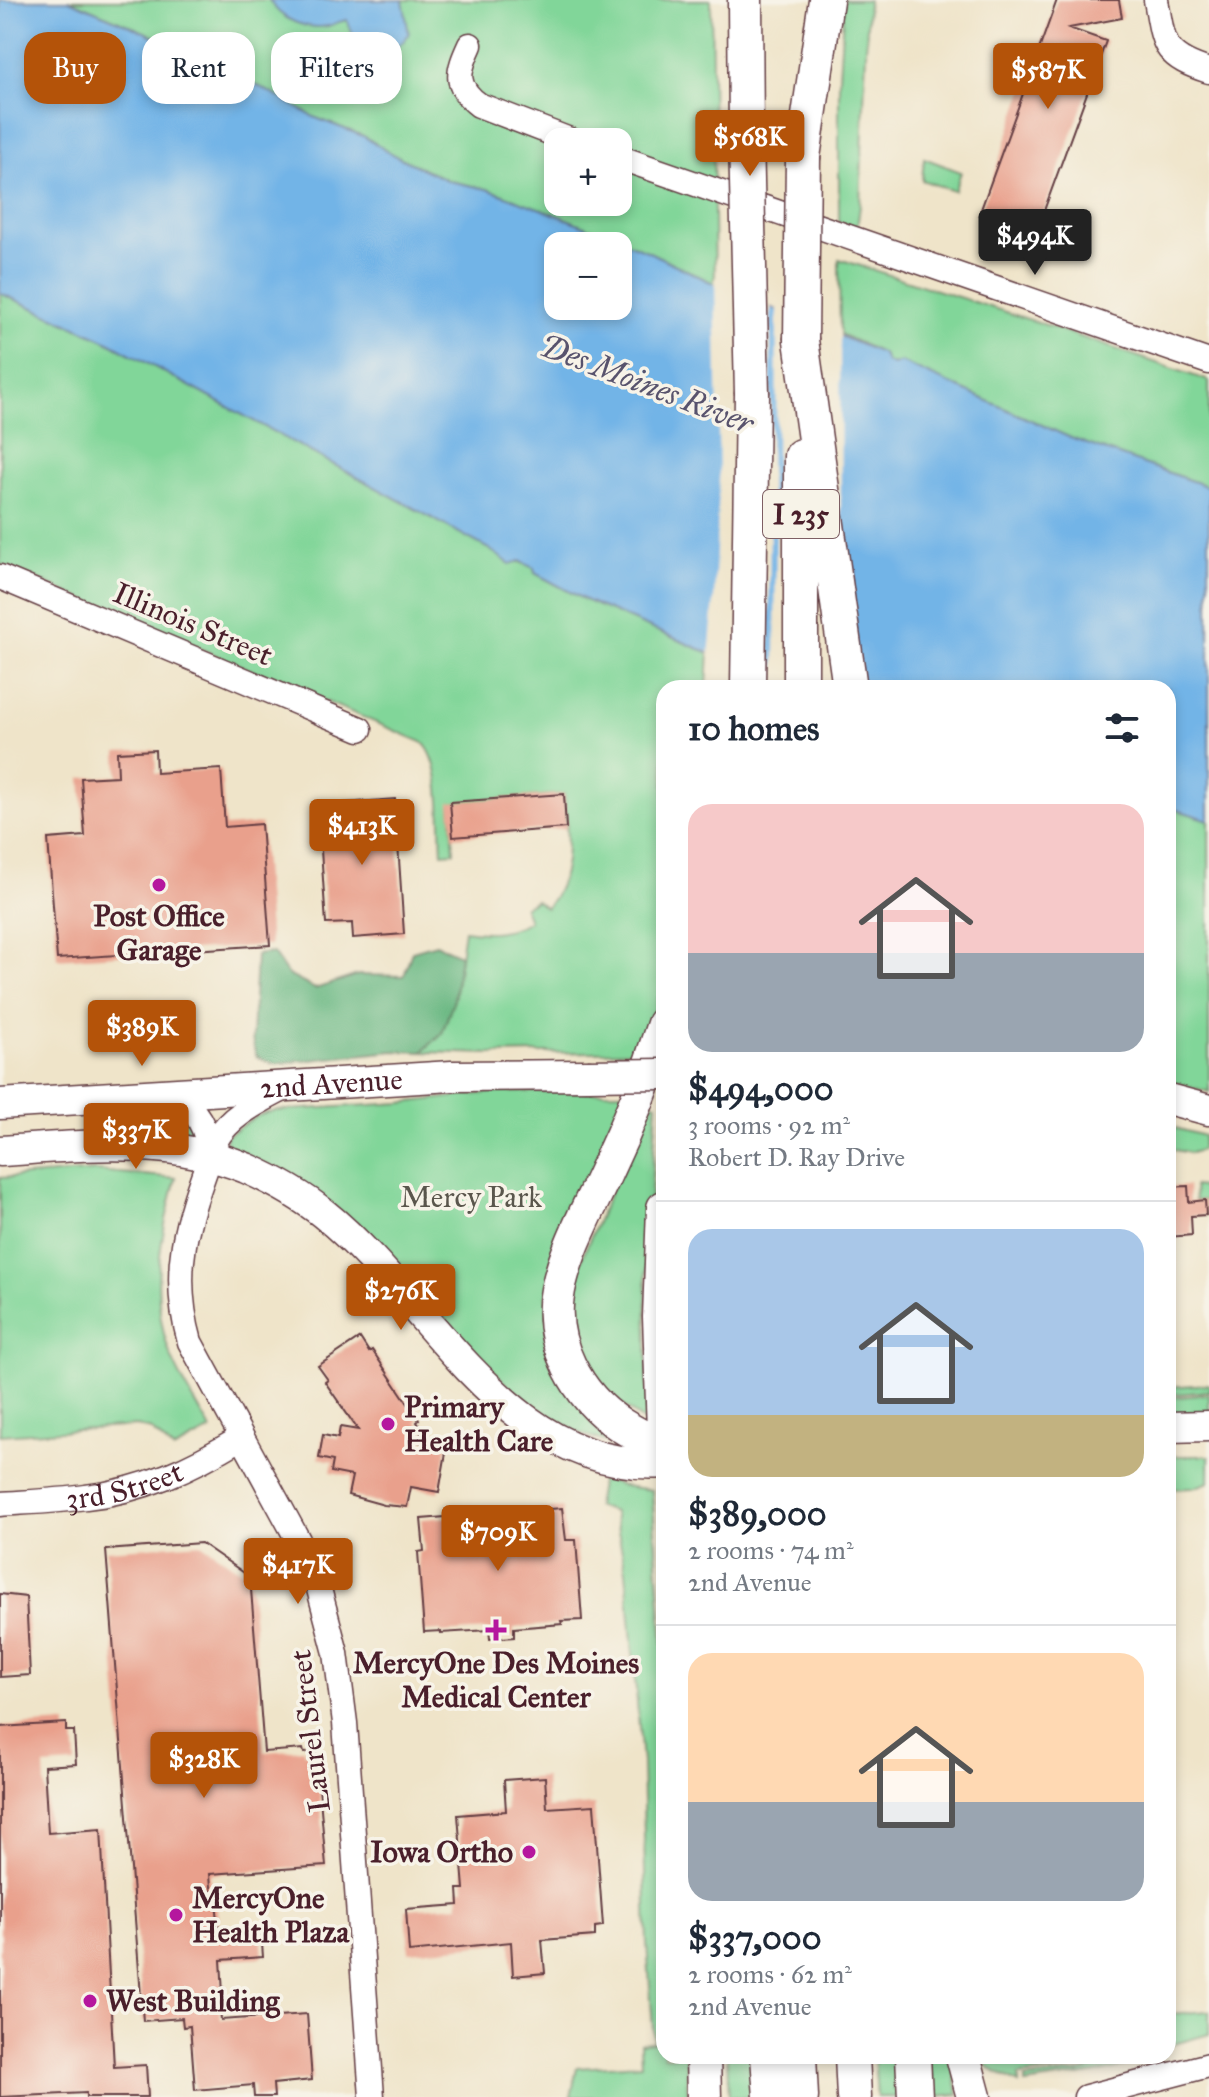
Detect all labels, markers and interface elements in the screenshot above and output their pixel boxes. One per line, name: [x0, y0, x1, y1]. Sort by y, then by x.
chip: Buy: [24, 32, 126, 104]
chip: Rent: [142, 32, 255, 104]
chip: Filters: [271, 32, 402, 104]
pin: $587K: [992, 43, 1104, 111]
text: $587K: [1011, 53, 1085, 85]
pin: $568K: [694, 110, 806, 178]
text: $568K: [713, 120, 787, 152]
map controls: [544, 128, 632, 320]
button: +: [544, 128, 632, 216]
pin: $494K: [979, 209, 1091, 277]
text: $494K: [997, 219, 1073, 251]
button: −: [544, 232, 632, 320]
water label: Des Moines River: [535, 326, 761, 444]
road number: I 235: [763, 490, 839, 538]
street label: Illinois Street: [108, 574, 278, 674]
icon: filters: [1100, 706, 1144, 750]
text: 10 homes: [688, 708, 819, 749]
pin: $413K: [306, 799, 418, 867]
text: $413K: [327, 809, 397, 841]
icon: home: [844, 856, 988, 1000]
marker: Post Office Garage: [150, 876, 168, 894]
place label: Post Office Garage: [93, 898, 225, 968]
pin: $389K: [86, 1000, 198, 1068]
text: $389K: [106, 1010, 178, 1042]
street label: 2nd Avenue: [259, 1061, 404, 1106]
text: $494,000: [688, 1068, 833, 1109]
pin: $337K: [80, 1103, 192, 1171]
text: 3 rooms · 92 m²: [688, 1109, 850, 1141]
text: $337K: [102, 1113, 170, 1145]
text: Robert D. Ray Drive: [688, 1141, 905, 1173]
park label: Mercy Park: [400, 1179, 542, 1215]
pin: $276K: [345, 1264, 457, 1332]
text: $276K: [364, 1274, 438, 1306]
icon: home: [844, 1281, 988, 1425]
place label: Primary Health Care: [404, 1389, 554, 1459]
marker: Primary Health Care: [379, 1415, 397, 1433]
street label: 3rd Street: [64, 1453, 189, 1517]
text: $389,000: [688, 1493, 827, 1534]
pin: $709K: [442, 1505, 554, 1573]
text: $709K: [459, 1515, 537, 1547]
text: 2 rooms · 74 m²: [688, 1534, 854, 1566]
pin: $417K: [242, 1538, 354, 1606]
text: $417K: [262, 1548, 334, 1580]
text: 2nd Avenue: [688, 1566, 812, 1598]
marker: MercyOne Des Moines Medical Center: [485, 1619, 507, 1641]
place label: MercyOne Des Moines Medical Center: [353, 1645, 639, 1715]
street label: Laurel Street: [282, 1647, 338, 1814]
icon: home: [844, 1705, 988, 1849]
pin: $328K: [148, 1732, 260, 1800]
text: $328K: [168, 1742, 240, 1774]
place label: Iowa Ortho: [370, 1834, 513, 1870]
marker: Iowa Ortho: [520, 1843, 538, 1861]
place label: MercyOne Health Plaza: [192, 1880, 350, 1950]
marker: MercyOne Health Plaza: [167, 1906, 185, 1924]
text: $337,000: [688, 1917, 821, 1958]
text: 2 rooms · 62 m²: [688, 1958, 852, 1990]
place label: West Building: [106, 1983, 280, 2019]
text: 2nd Avenue: [688, 1990, 812, 2022]
marker: West Building: [81, 1992, 99, 2010]

